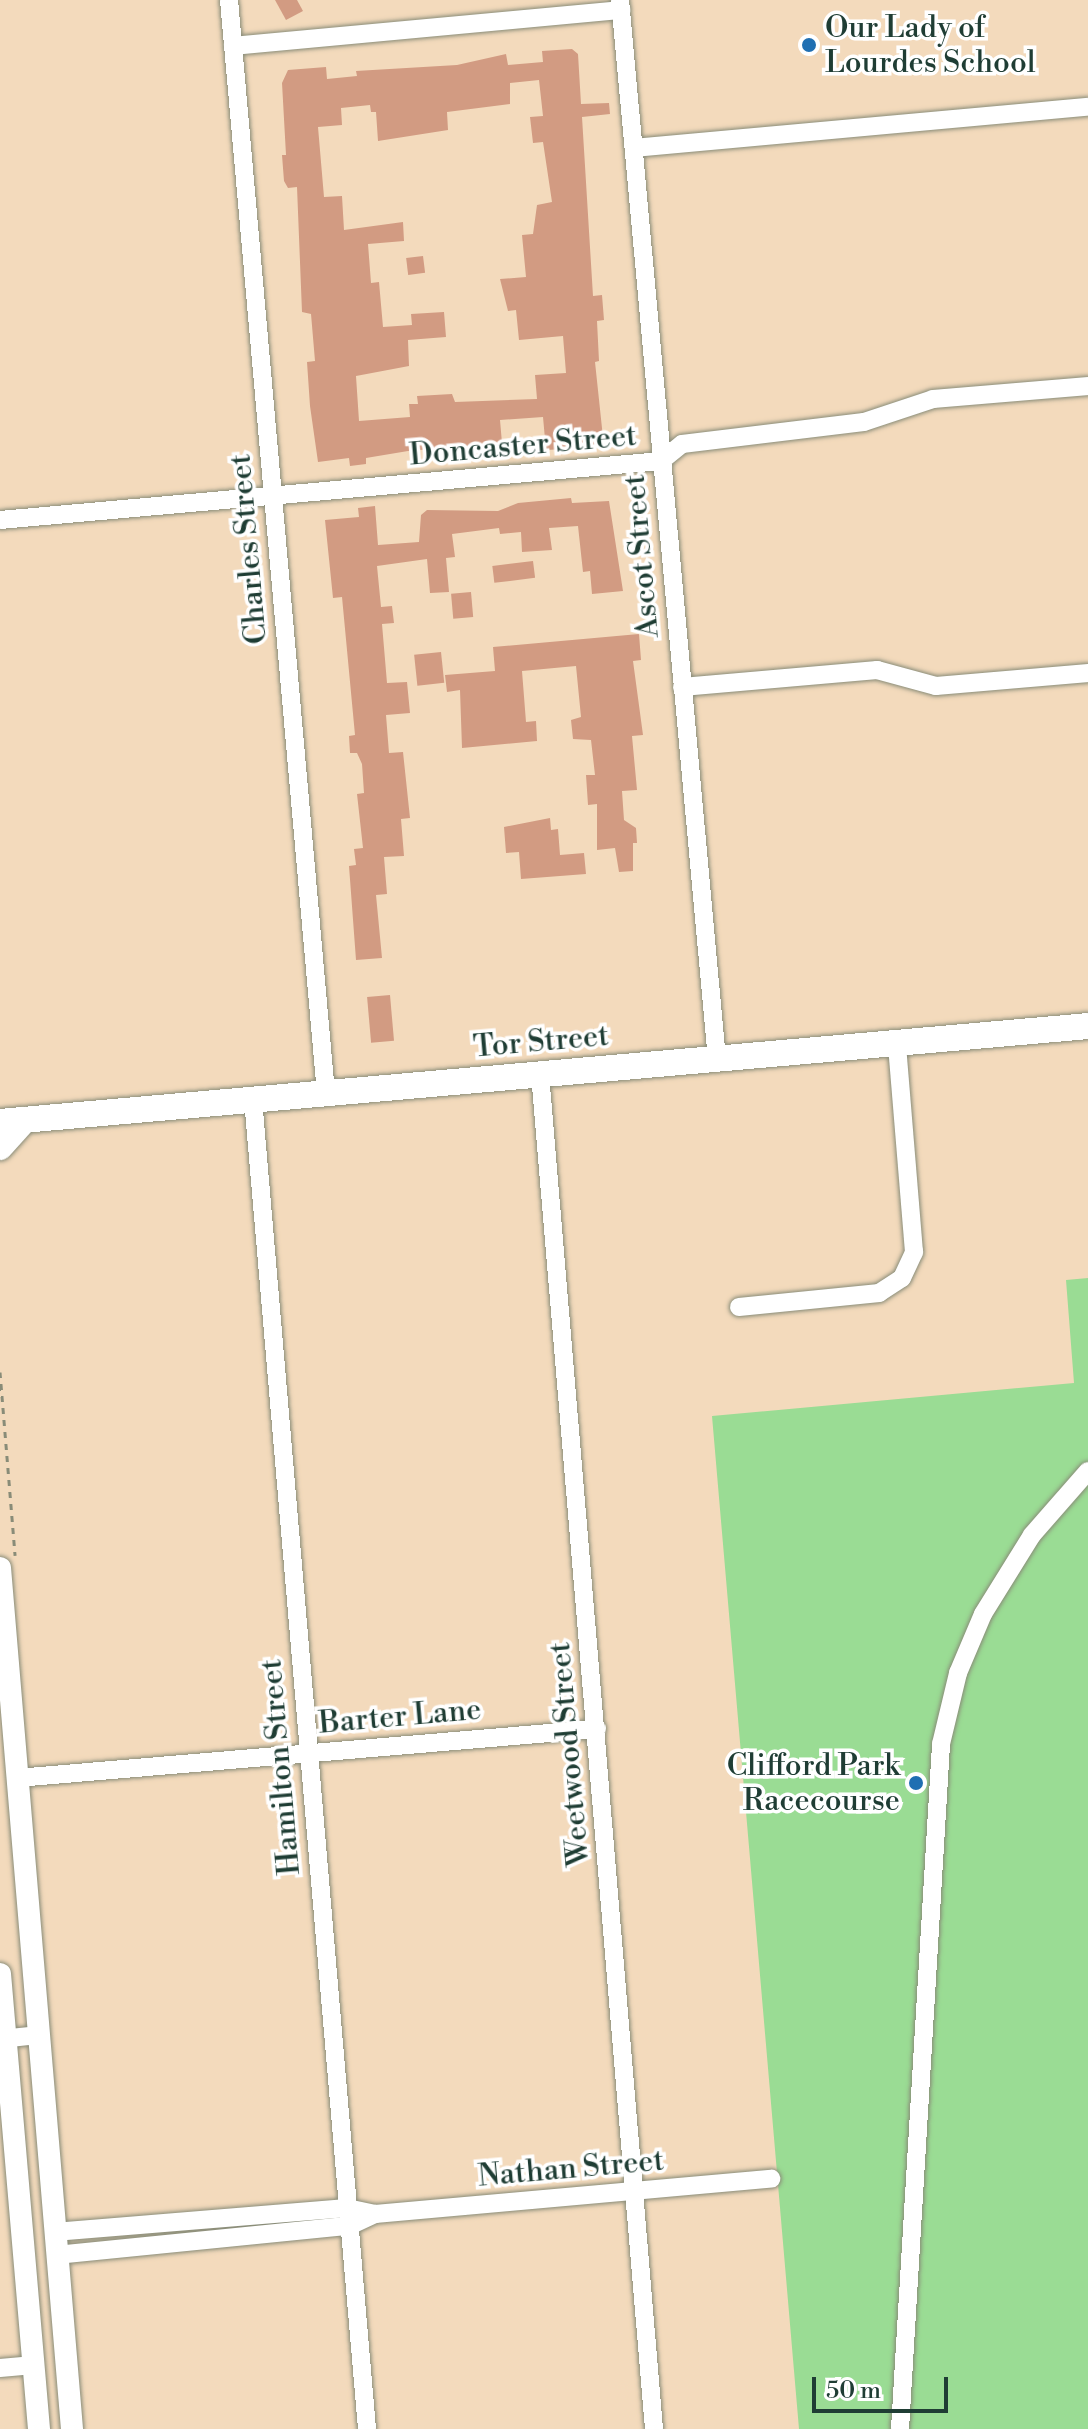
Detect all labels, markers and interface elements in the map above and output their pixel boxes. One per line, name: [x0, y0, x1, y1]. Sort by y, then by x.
place label: Our Lady of Lourdes School: [825, 10, 1036, 80]
marker: Our Lady of Lourdes School: [800, 36, 818, 54]
street label: Doncaster Street: [408, 418, 638, 474]
street label: Charles Street: [223, 452, 275, 646]
street label: Ascot Street: [617, 473, 667, 639]
street label: Tor Street: [472, 1018, 610, 1066]
street label: Weetwood Street: [542, 1640, 598, 1868]
street label: Hamilton Street: [254, 1657, 308, 1877]
street label: Barter Lane: [317, 1692, 483, 1742]
place label: Clifford Park Racecourse: [727, 1748, 900, 1818]
marker: Clifford Park Racecourse: [907, 1774, 925, 1792]
street label: Nathan Street: [476, 2143, 666, 2195]
scale bar: [816, 2361, 952, 2411]
text: 50 m: [826, 2376, 881, 2406]

